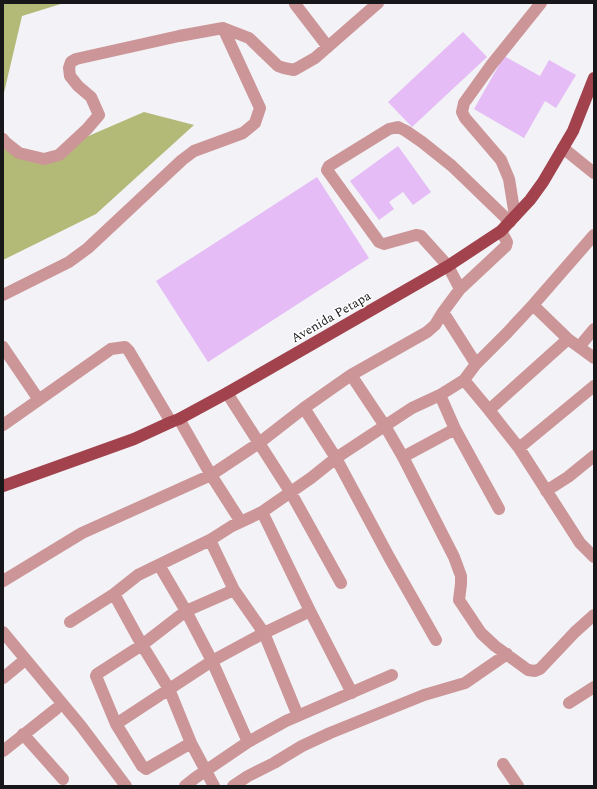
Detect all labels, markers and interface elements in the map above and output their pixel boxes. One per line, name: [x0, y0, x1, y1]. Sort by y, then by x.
street label: Avenida Petapa: [287, 286, 375, 348]

